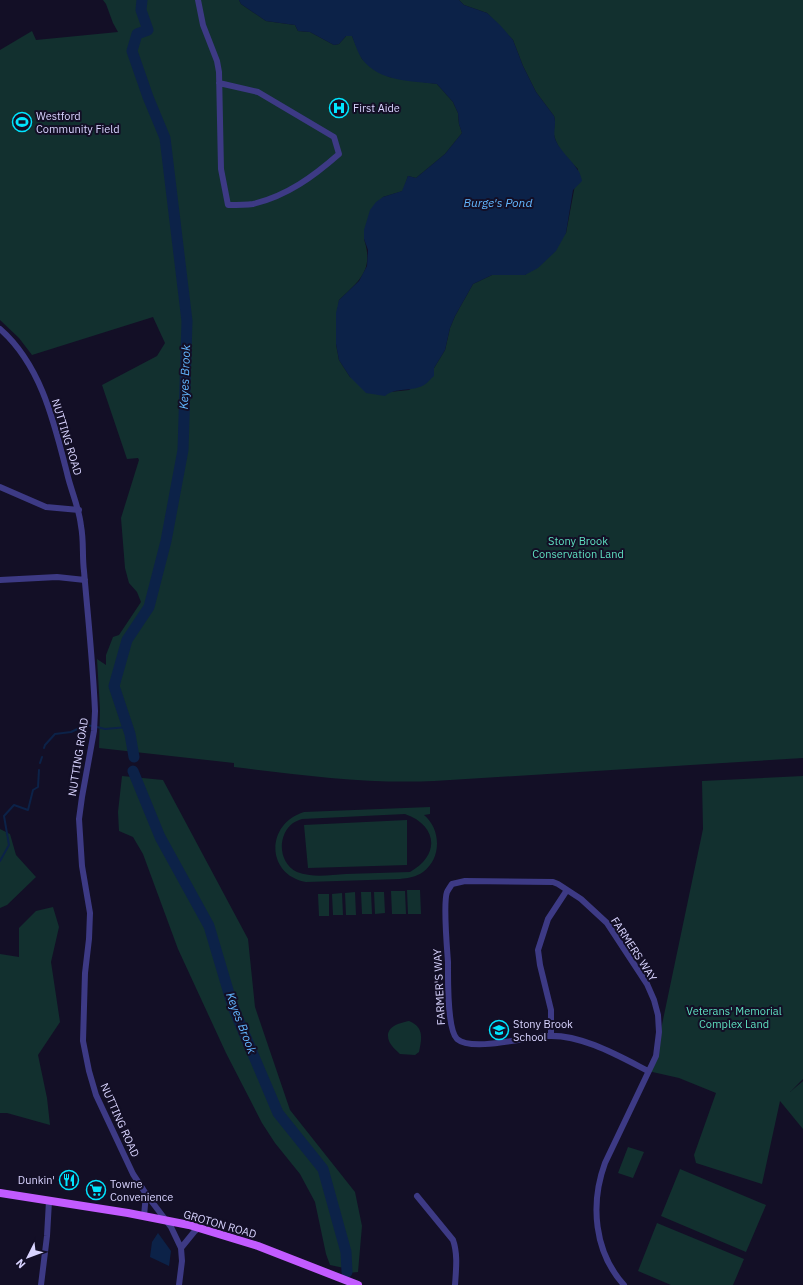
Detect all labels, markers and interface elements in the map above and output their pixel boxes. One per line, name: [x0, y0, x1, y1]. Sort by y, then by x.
hospital icon: First Aide: [328, 97, 350, 119]
place label: First Aide: [353, 101, 400, 115]
place label: Westford Community Field: [36, 109, 120, 136]
sports icon: Westford Community Field: [11, 111, 33, 133]
water label: Burge's Pond: [464, 195, 532, 210]
water label: Keyes Brook: [176, 344, 193, 410]
street label: NUTTING ROAD: [49, 397, 85, 477]
park label: Stony Brook Conservation Land: [532, 534, 624, 561]
street label: NUTTING ROAD: [65, 717, 91, 797]
street label: FARMERS WAY: [608, 914, 660, 984]
street label: FARMER'S WAY: [430, 948, 448, 1026]
water label: Keyes Brook: [223, 990, 260, 1056]
park label: Veterans' Memorial Complex Land: [686, 1004, 782, 1031]
place label: Stony Brook School: [513, 1017, 573, 1044]
school or university icon: Stony Brook School: [488, 1019, 510, 1041]
street label: NUTTING ROAD: [97, 1081, 143, 1159]
restaurant icon: Dunkin': [58, 1169, 80, 1191]
place label: Dunkin': [18, 1173, 55, 1187]
place label: Towne Convenience: [110, 1177, 173, 1204]
supermarket icon: Towne Convenience: [85, 1179, 107, 1201]
street label: GROTON ROAD: [182, 1207, 258, 1241]
north arrow: [8, 1237, 48, 1277]
text: N: [13, 1256, 28, 1271]

